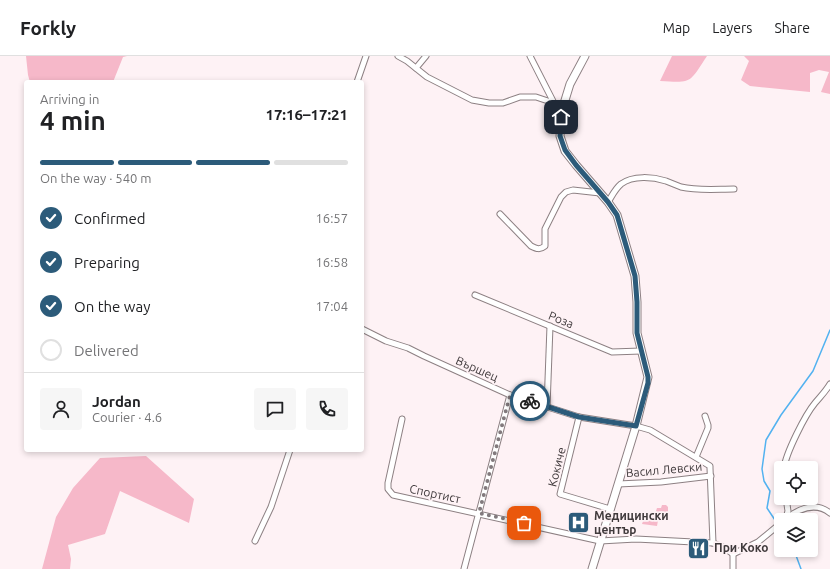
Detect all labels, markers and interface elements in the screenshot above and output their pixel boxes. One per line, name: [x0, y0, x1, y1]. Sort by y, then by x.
text: Forkly: [20, 17, 76, 39]
text: Map: [663, 20, 690, 36]
text: Layers: [712, 20, 752, 36]
text: Share: [774, 20, 810, 36]
text: Arriving in: [40, 92, 99, 106]
pin: [544, 100, 578, 134]
text: 4 min: [40, 106, 106, 135]
text: 17:16–17:21: [265, 106, 348, 123]
icon: home: [550, 106, 572, 128]
text: On the way · 540 m: [40, 171, 152, 185]
icon: check: [40, 207, 62, 229]
text: Confirmed: [74, 210, 146, 227]
text: 16:57: [315, 211, 348, 225]
icon: check: [40, 251, 62, 273]
text: Preparing: [74, 254, 140, 271]
text: 16:58: [315, 255, 348, 269]
icon: check: [40, 295, 62, 317]
text: On the way: [74, 298, 150, 315]
text: 17:04: [315, 299, 348, 313]
street label: Роза: [547, 309, 576, 330]
text: Delivered: [74, 342, 139, 359]
street label: Вършец: [454, 353, 500, 384]
courier: [510, 381, 550, 421]
button: person: [40, 388, 82, 430]
button: chat: [254, 388, 296, 430]
button: phone: [306, 388, 348, 430]
icon: bike: [519, 390, 541, 412]
text: Jordan: [92, 393, 141, 410]
text: Courier · 4.6: [92, 410, 162, 424]
street label: Кокиче: [545, 446, 568, 488]
street label: Васил Левски: [625, 460, 703, 479]
map controls: [774, 461, 818, 557]
button: locate: [774, 461, 818, 505]
street label: Спортист: [408, 482, 462, 505]
pin: [507, 506, 541, 540]
place label: Медицински център: [594, 509, 669, 536]
hospital icon: Медицински център: [566, 510, 592, 536]
icon: bag: [513, 512, 535, 534]
button: layers: [774, 513, 818, 557]
restaurant icon: При Коко: [686, 535, 712, 561]
place label: При Коко: [714, 541, 768, 554]

